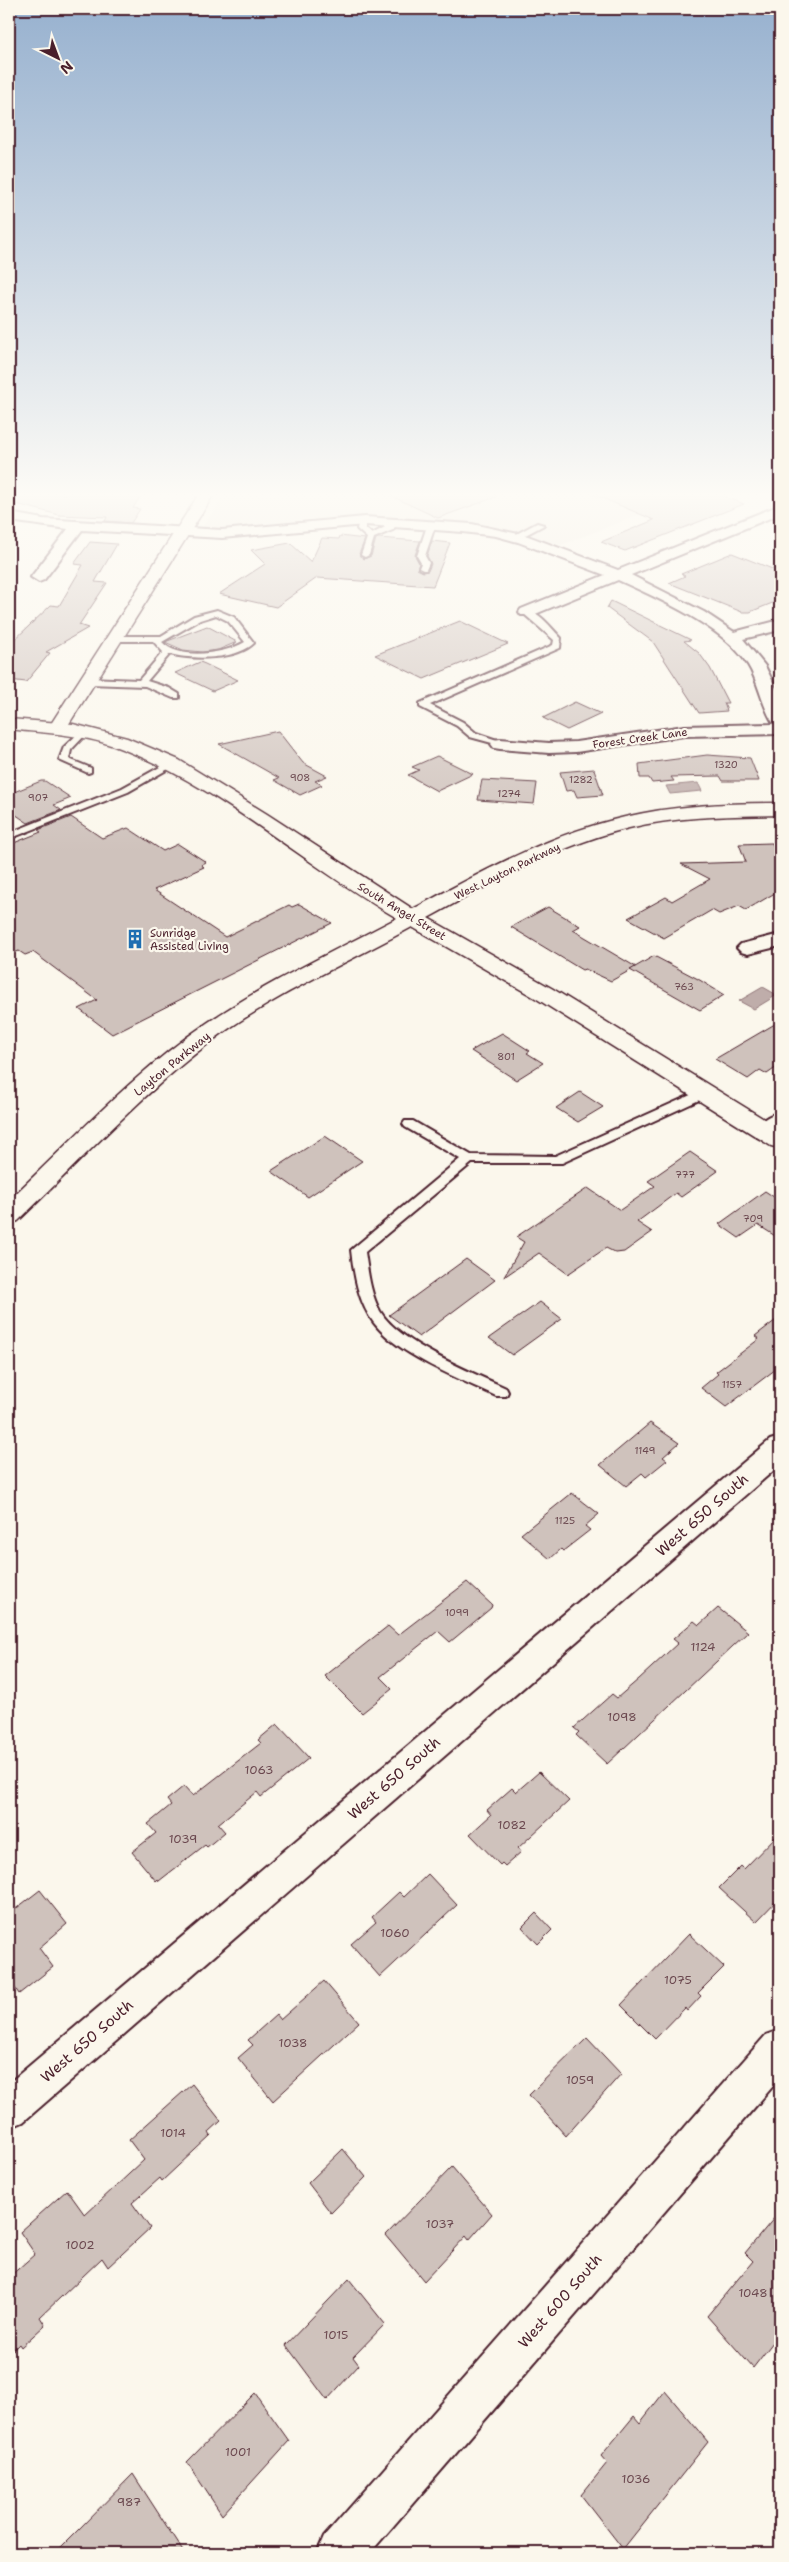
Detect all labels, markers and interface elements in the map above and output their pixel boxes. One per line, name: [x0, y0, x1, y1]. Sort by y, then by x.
north arrow: [32, 32, 82, 82]
text: N: [57, 57, 77, 78]
street label: Forest Creek Lane: [592, 724, 688, 753]
house number: 1320: [714, 758, 738, 771]
house number: 908: [290, 771, 310, 784]
house number: 1282: [569, 773, 593, 786]
house number: 1274: [497, 787, 521, 800]
house number: 907: [28, 791, 48, 804]
street label: West Layton Parkway: [452, 839, 563, 904]
street label: South Angel Street: [355, 879, 449, 944]
place label: Sunridge Assisted Living: [150, 926, 229, 954]
building icon: Sunridge Assisted Living: [124, 928, 146, 950]
house number: 763: [674, 980, 694, 993]
street label: Layton Parkway: [130, 1028, 214, 1100]
house number: 801: [497, 1050, 515, 1063]
house number: 777: [675, 1168, 695, 1181]
house number: 709: [743, 1212, 763, 1225]
house number: 1157: [722, 1378, 742, 1391]
house number: 1149: [634, 1444, 656, 1457]
street label: West 650 South: [651, 1469, 753, 1561]
house number: 1125: [555, 1514, 575, 1527]
house number: 1099: [445, 1606, 469, 1619]
house number: 1124: [690, 1639, 716, 1655]
house number: 1098: [607, 1709, 637, 1725]
street label: West 650 South: [343, 1732, 445, 1824]
house number: 1063: [245, 1762, 273, 1778]
house number: 1082: [497, 1817, 527, 1833]
house number: 1039: [169, 1831, 197, 1847]
house number: 1060: [380, 1925, 410, 1941]
house number: 1075: [664, 1972, 692, 1988]
street label: West 650 South: [36, 1995, 138, 2087]
house number: 1038: [279, 2035, 307, 2051]
house number: 1059: [566, 2072, 594, 2088]
house number: 1014: [160, 2125, 186, 2141]
house number: 1037: [426, 2216, 454, 2232]
house number: 1002: [65, 2237, 95, 2253]
street label: West 600 South: [514, 2250, 606, 2352]
house number: 1048: [738, 2285, 768, 2301]
house number: 1015: [324, 2327, 348, 2343]
house number: 1001: [225, 2444, 251, 2460]
house number: 1036: [622, 2471, 651, 2487]
house number: 987: [117, 2494, 141, 2510]

